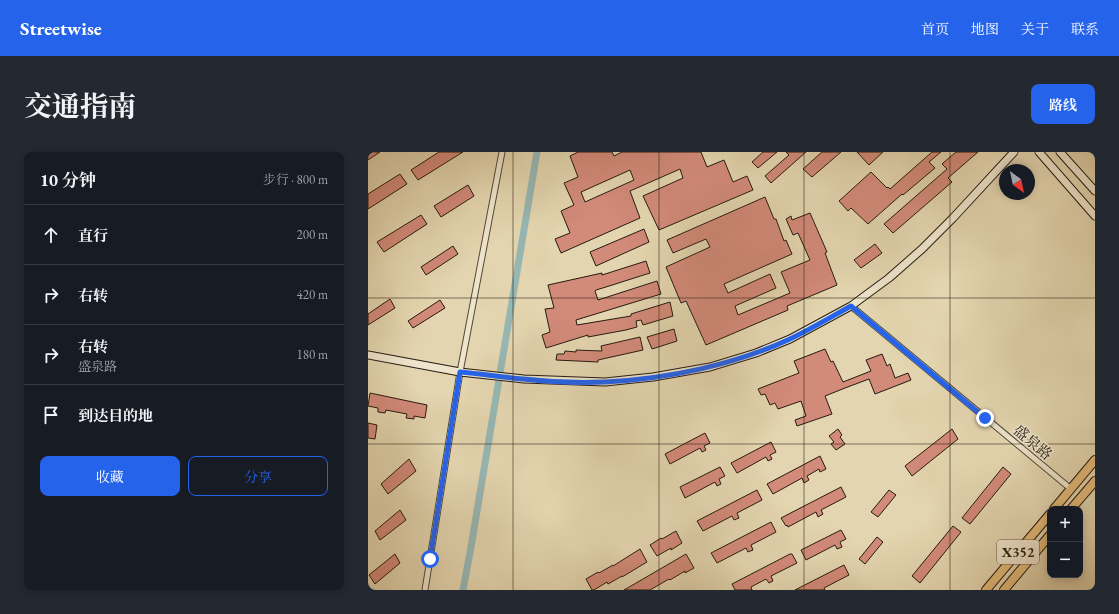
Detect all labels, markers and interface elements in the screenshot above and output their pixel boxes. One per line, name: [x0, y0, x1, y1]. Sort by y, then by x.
text: Streetwise: [20, 16, 102, 41]
text: 首页: [921, 20, 949, 38]
text: 地图: [971, 20, 999, 38]
text: 关于: [1021, 20, 1049, 38]
text: 联系: [1071, 20, 1099, 38]
button: 路线: [1031, 84, 1095, 124]
text: 交通指南: [24, 88, 136, 124]
north arrow: [999, 164, 1035, 200]
text: 10 分钟: [40, 169, 96, 191]
text: 步行 · 800 m: [263, 171, 328, 188]
icon: ahead: [40, 224, 62, 246]
text: 直行: [78, 226, 108, 245]
text: 200 m: [297, 226, 328, 243]
icon: right: [40, 284, 62, 306]
text: 右转: [78, 286, 108, 305]
text: 420 m: [297, 286, 328, 303]
text: 右转: [78, 337, 108, 356]
icon: right: [40, 344, 62, 366]
text: 180 m: [297, 346, 328, 363]
text: 盛泉路: [78, 358, 117, 375]
icon: arrive: [40, 404, 62, 426]
text: 到达目的地: [78, 406, 153, 425]
route end: [976, 409, 994, 427]
street label: 盛泉路: [1010, 420, 1056, 464]
button: 收藏: [40, 456, 180, 496]
button: 分享: [188, 456, 328, 496]
map controls: [1047, 506, 1083, 578]
button: +: [1047, 506, 1083, 542]
road number: X352: [997, 540, 1039, 564]
button: −: [1047, 542, 1083, 578]
route start: [421, 550, 439, 568]

